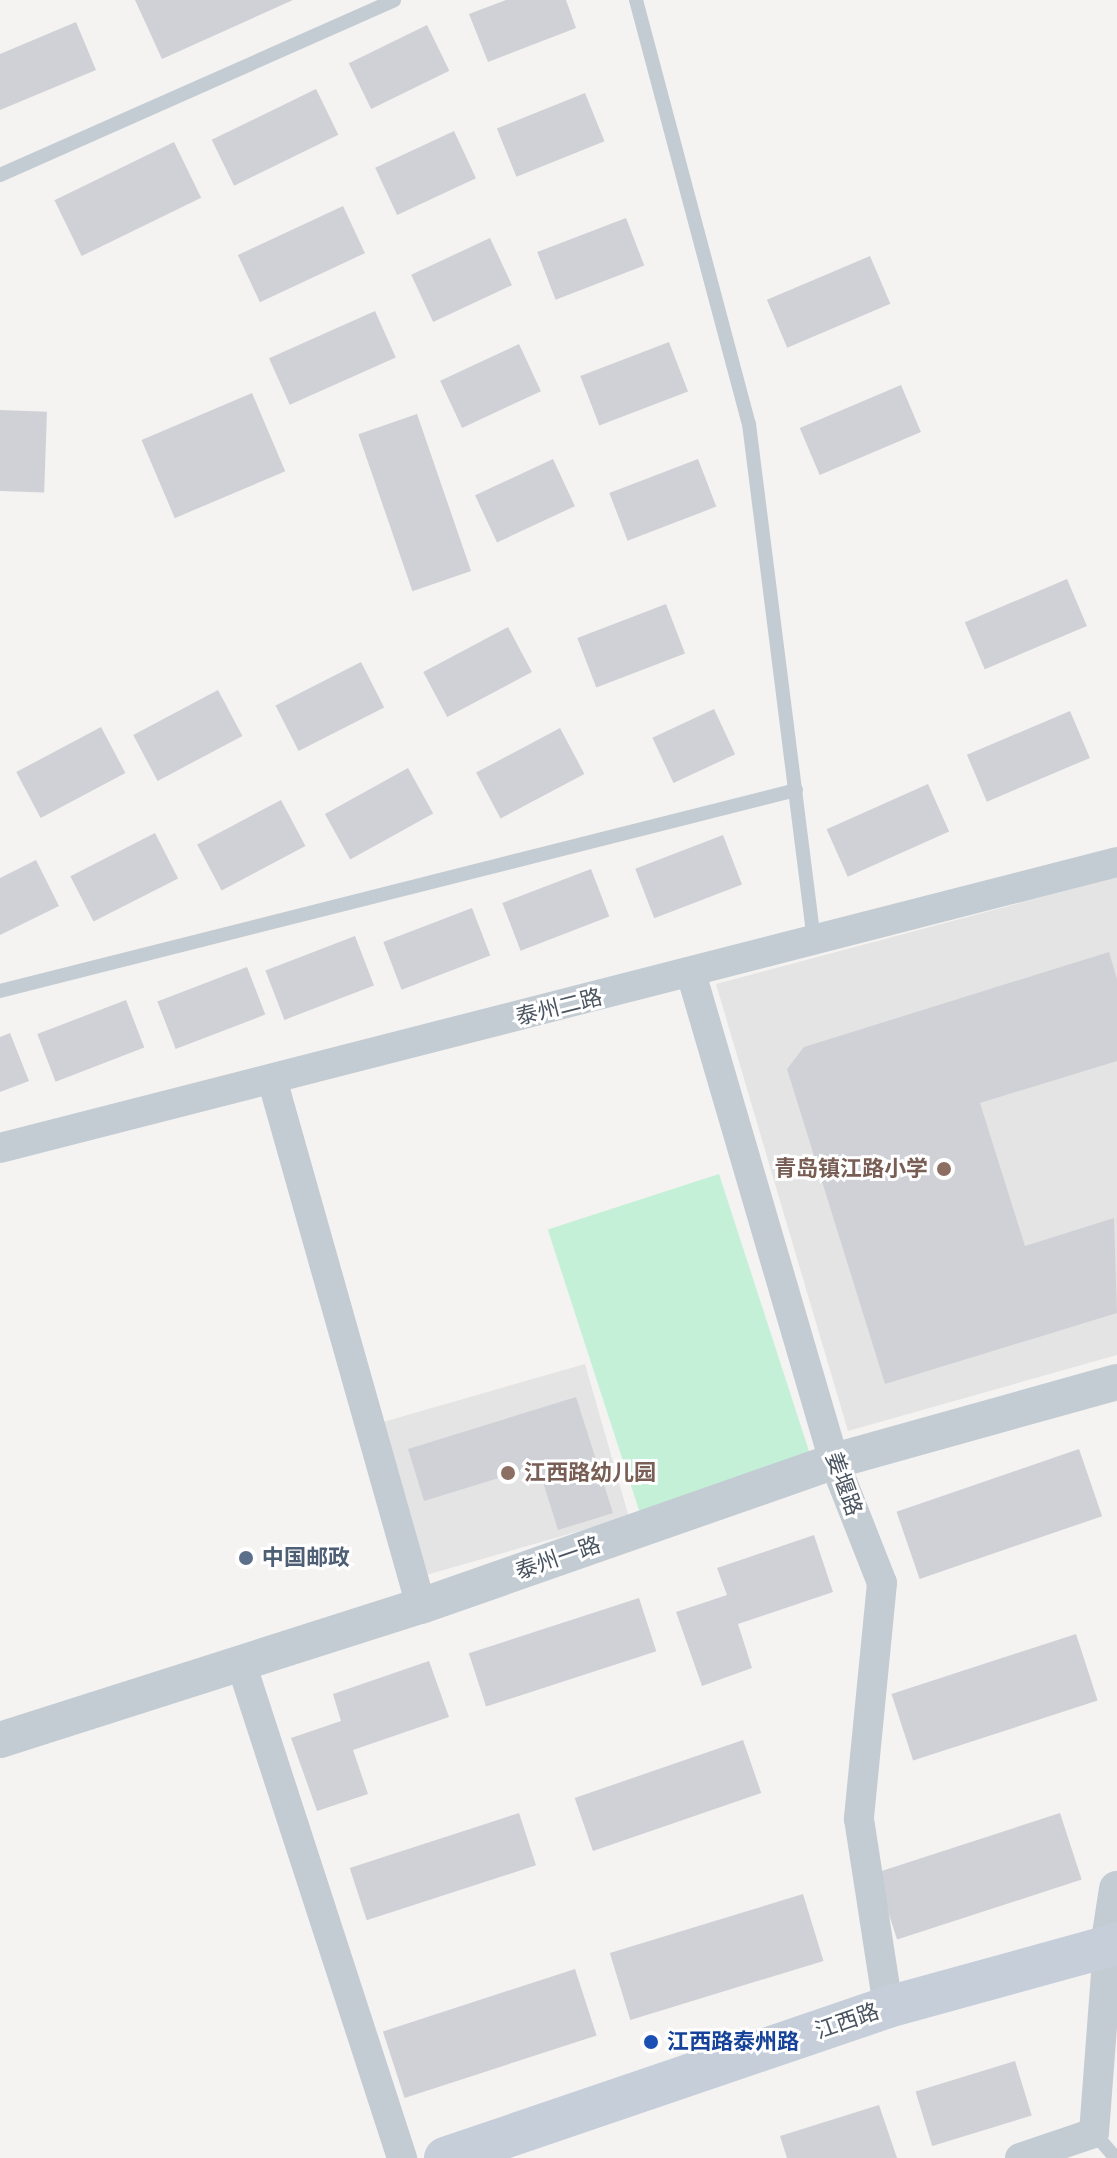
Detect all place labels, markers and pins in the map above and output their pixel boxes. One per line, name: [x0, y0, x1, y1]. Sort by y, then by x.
place label: 青岛镇江路小学: [774, 1156, 928, 1182]
marker: 青岛镇江路小学: [935, 1160, 953, 1178]
place label: 江西路幼儿园: [524, 1460, 656, 1486]
marker: 江西路幼儿园: [499, 1464, 517, 1482]
place label: 中国邮政: [262, 1545, 350, 1571]
marker: 中国邮政: [237, 1549, 255, 1567]
place label: 江西路泰州路: [667, 2029, 799, 2055]
marker: 江西路泰州路: [642, 2033, 660, 2051]

